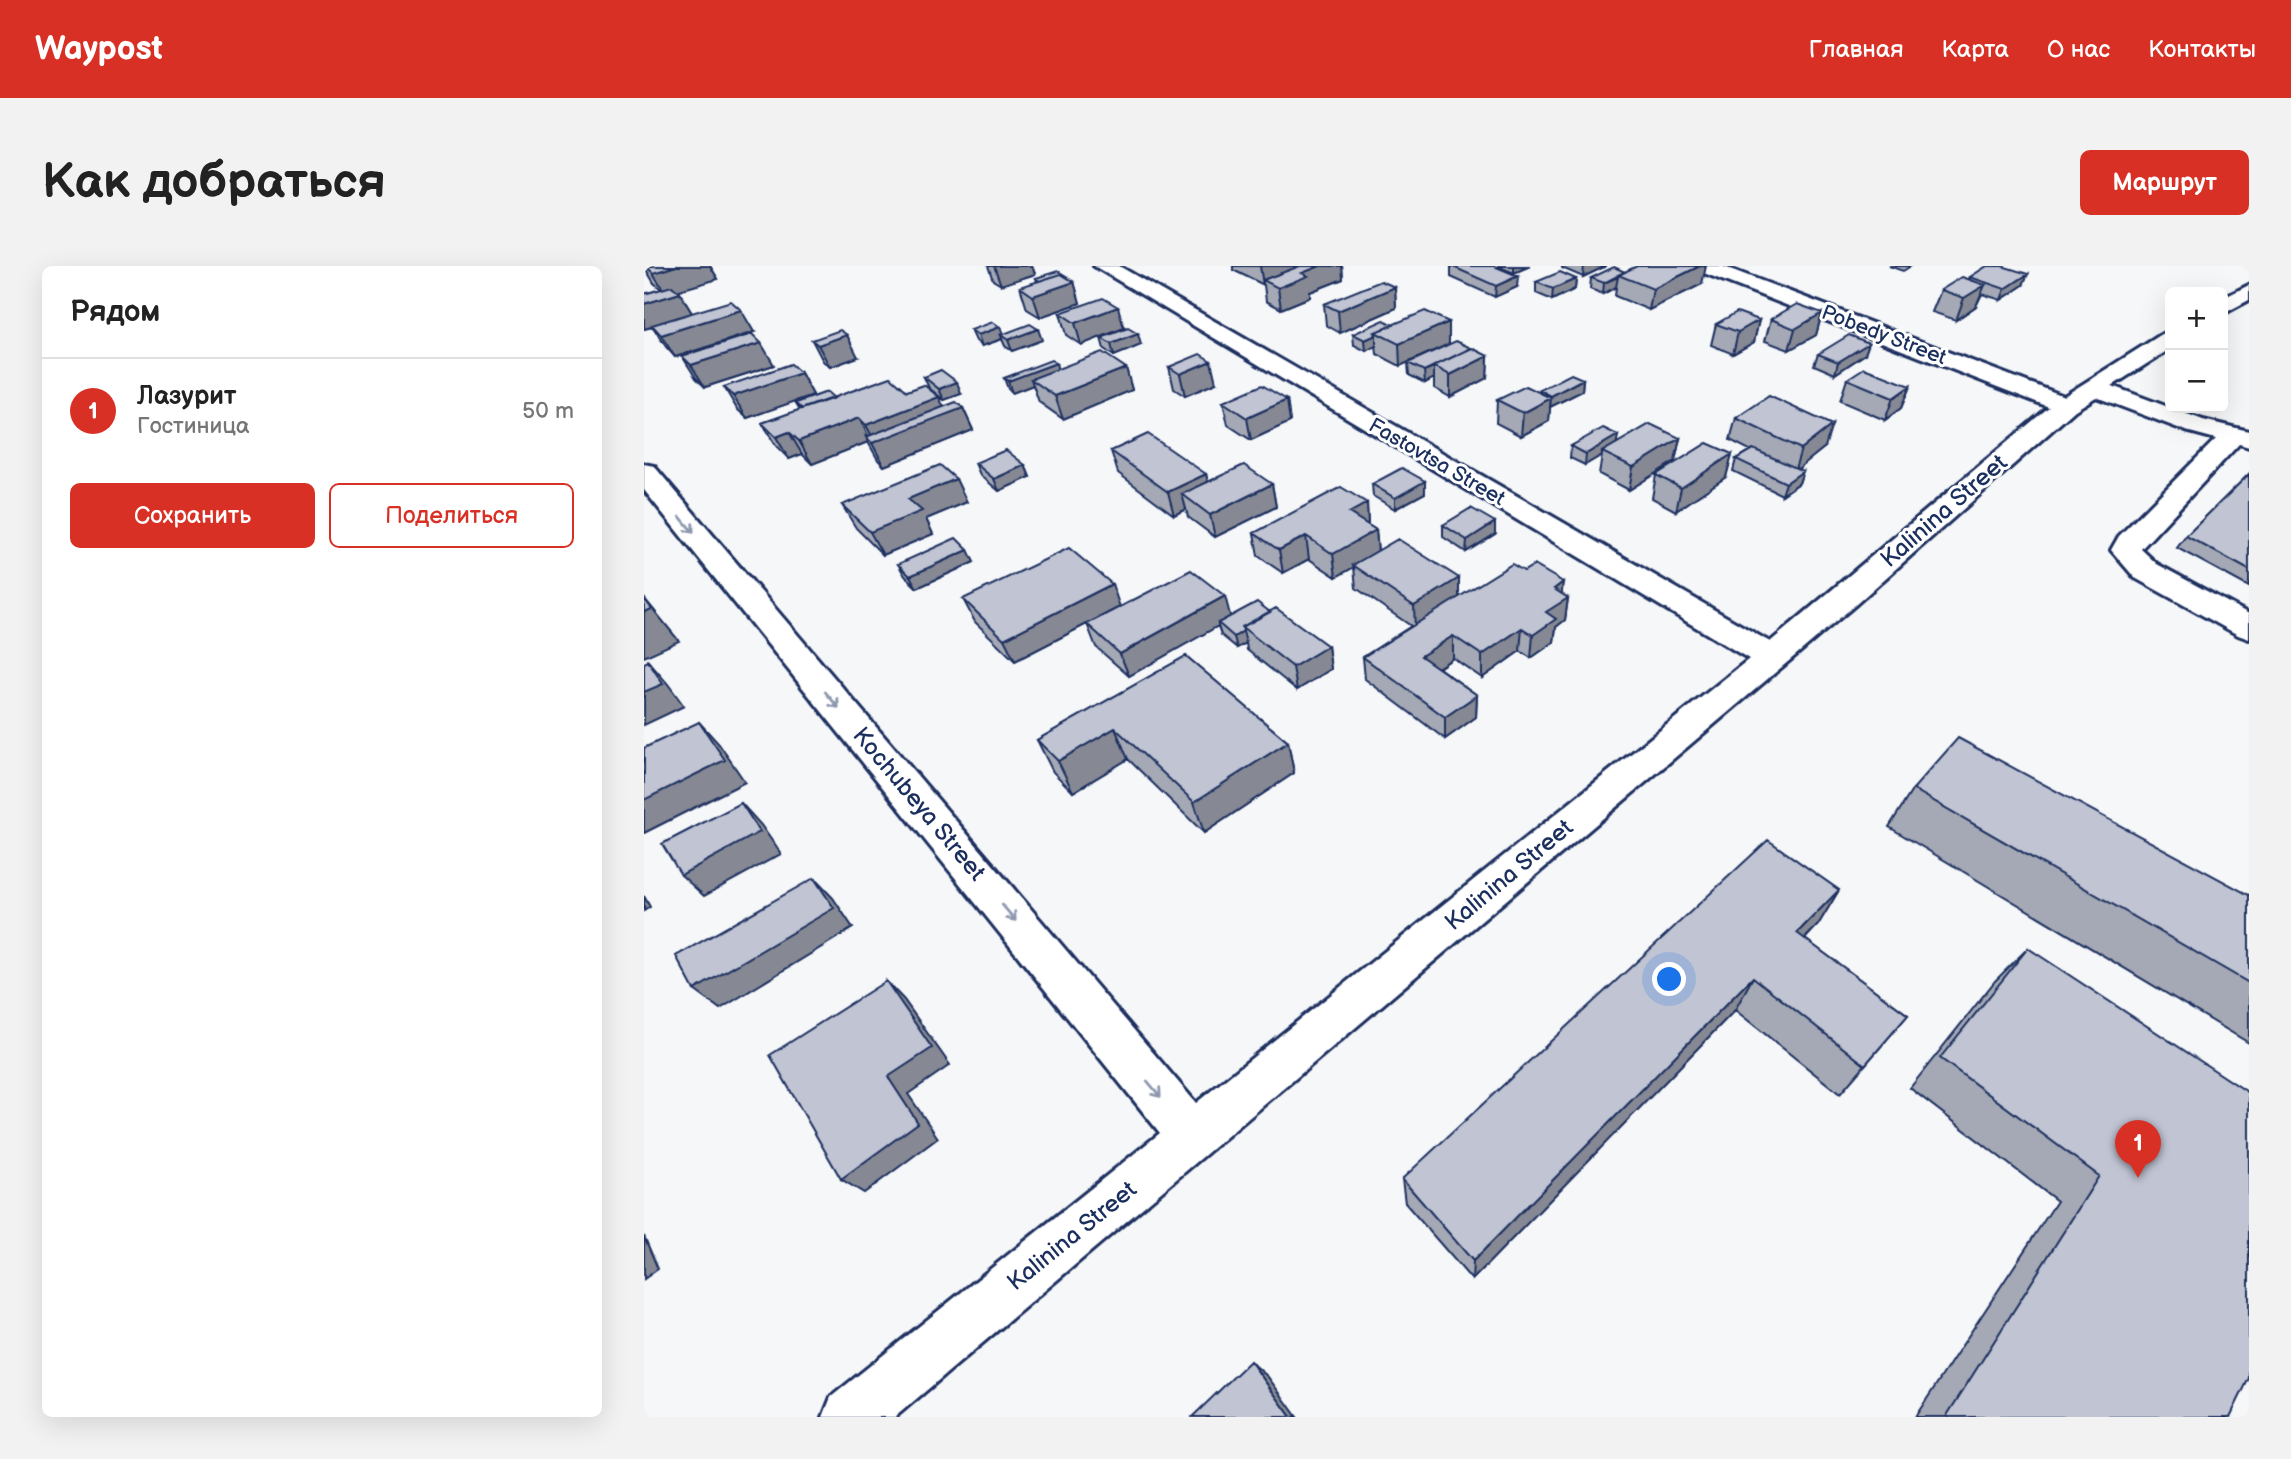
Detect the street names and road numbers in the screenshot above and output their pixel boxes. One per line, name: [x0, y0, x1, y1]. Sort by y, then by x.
street label: Pobedy Street: [1818, 300, 1950, 370]
street label: Fastovtsa Street: [1364, 413, 1510, 511]
street label: Kalinina Street: [1875, 448, 2014, 574]
street label: Kochubeya Street: [846, 721, 992, 887]
street label: Kalinina Street: [1439, 813, 1579, 937]
street label: Kalinina Street: [1001, 1175, 1143, 1297]

